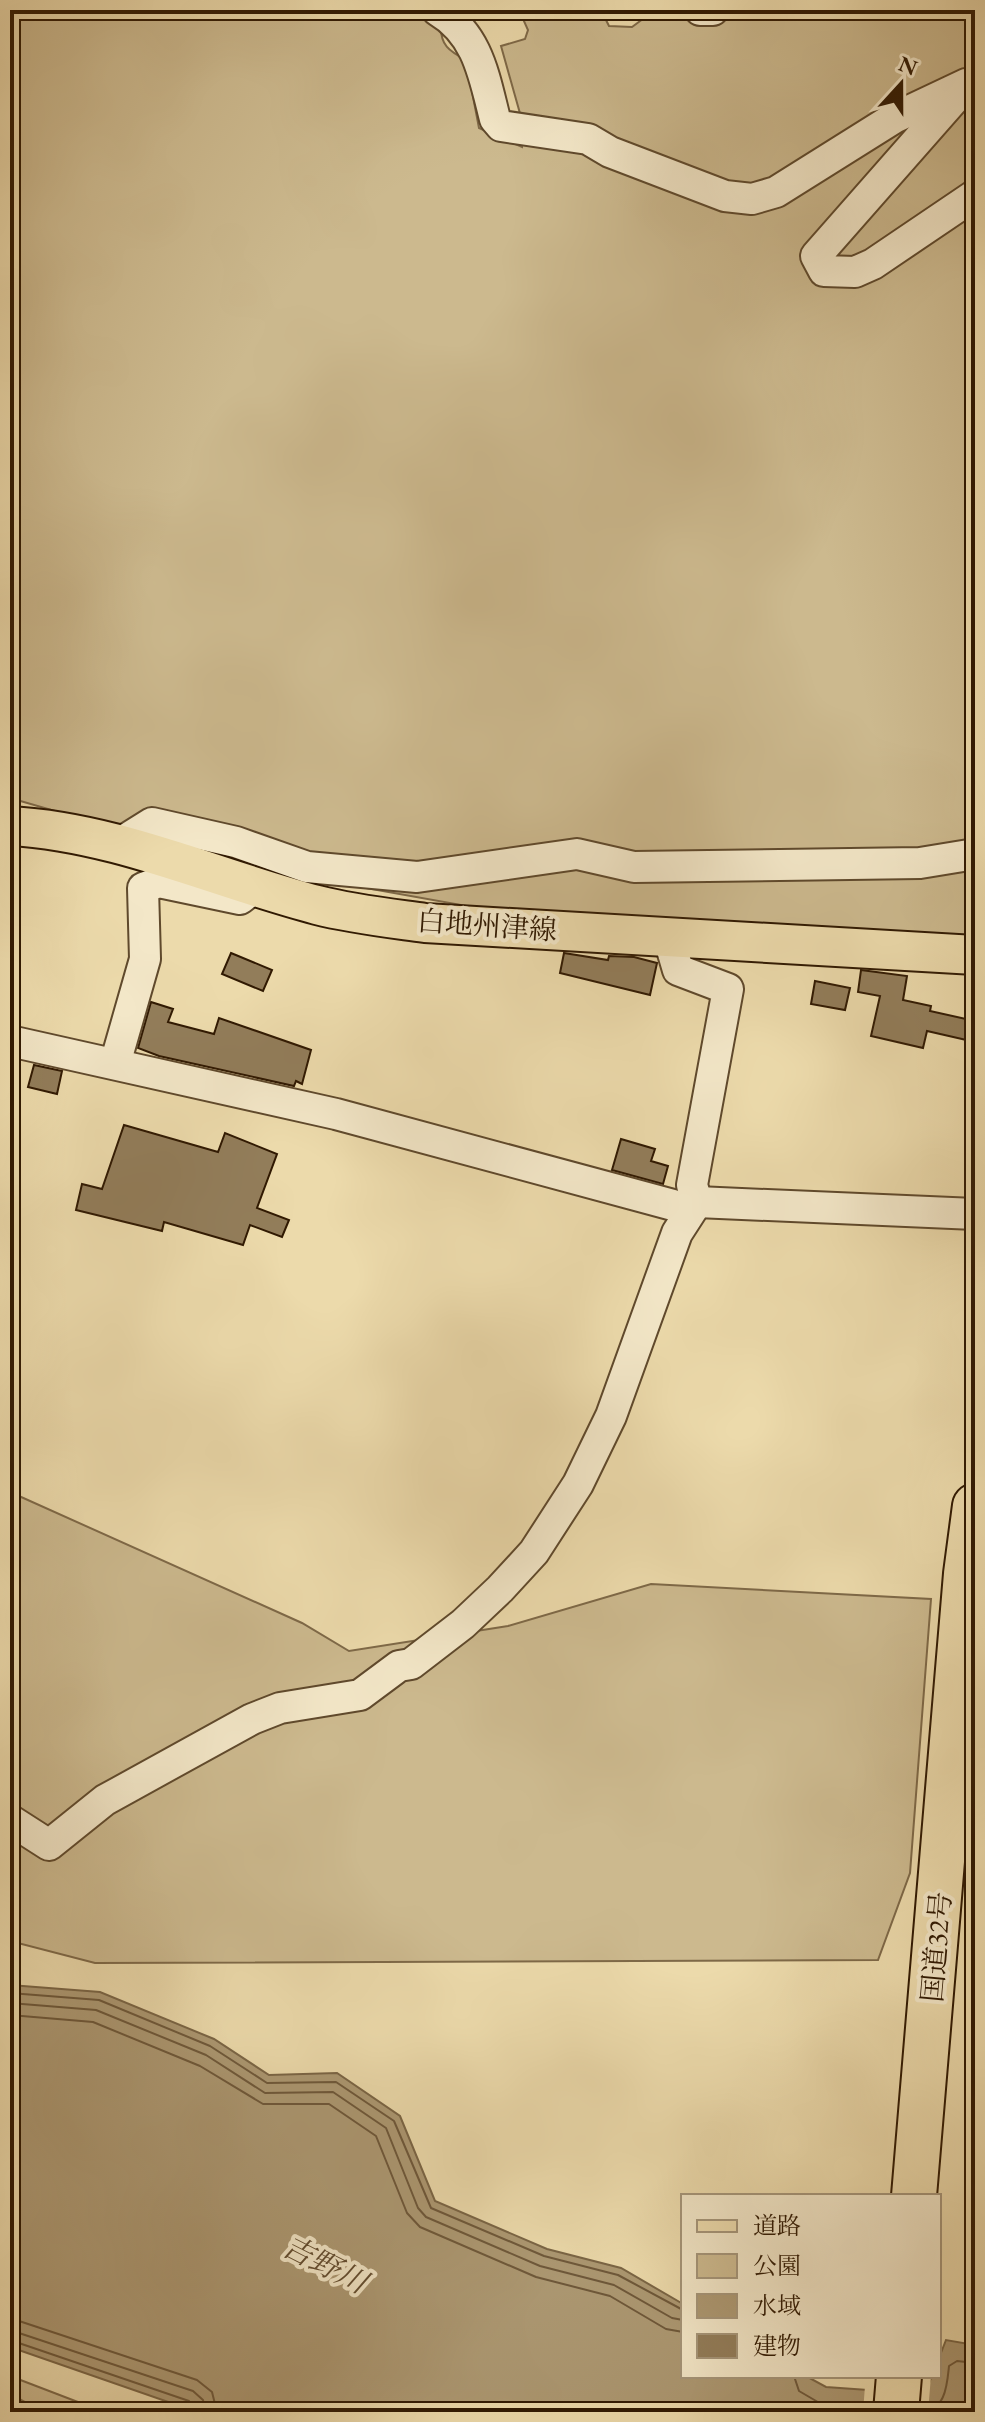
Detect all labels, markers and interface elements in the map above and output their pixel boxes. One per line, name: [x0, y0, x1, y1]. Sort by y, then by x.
north arrow: [861, 44, 941, 124]
text: N: [894, 49, 922, 83]
street label: 白地州津線: [416, 902, 558, 948]
street label: 国道32号: [913, 1890, 959, 2004]
legend: [681, 2194, 941, 2378]
text: 道路: [753, 2210, 801, 2241]
water label: 吉野川: [276, 2226, 377, 2303]
text: 公園: [753, 2250, 801, 2281]
text: 水域: [753, 2290, 801, 2321]
text: 建物: [753, 2330, 801, 2361]

